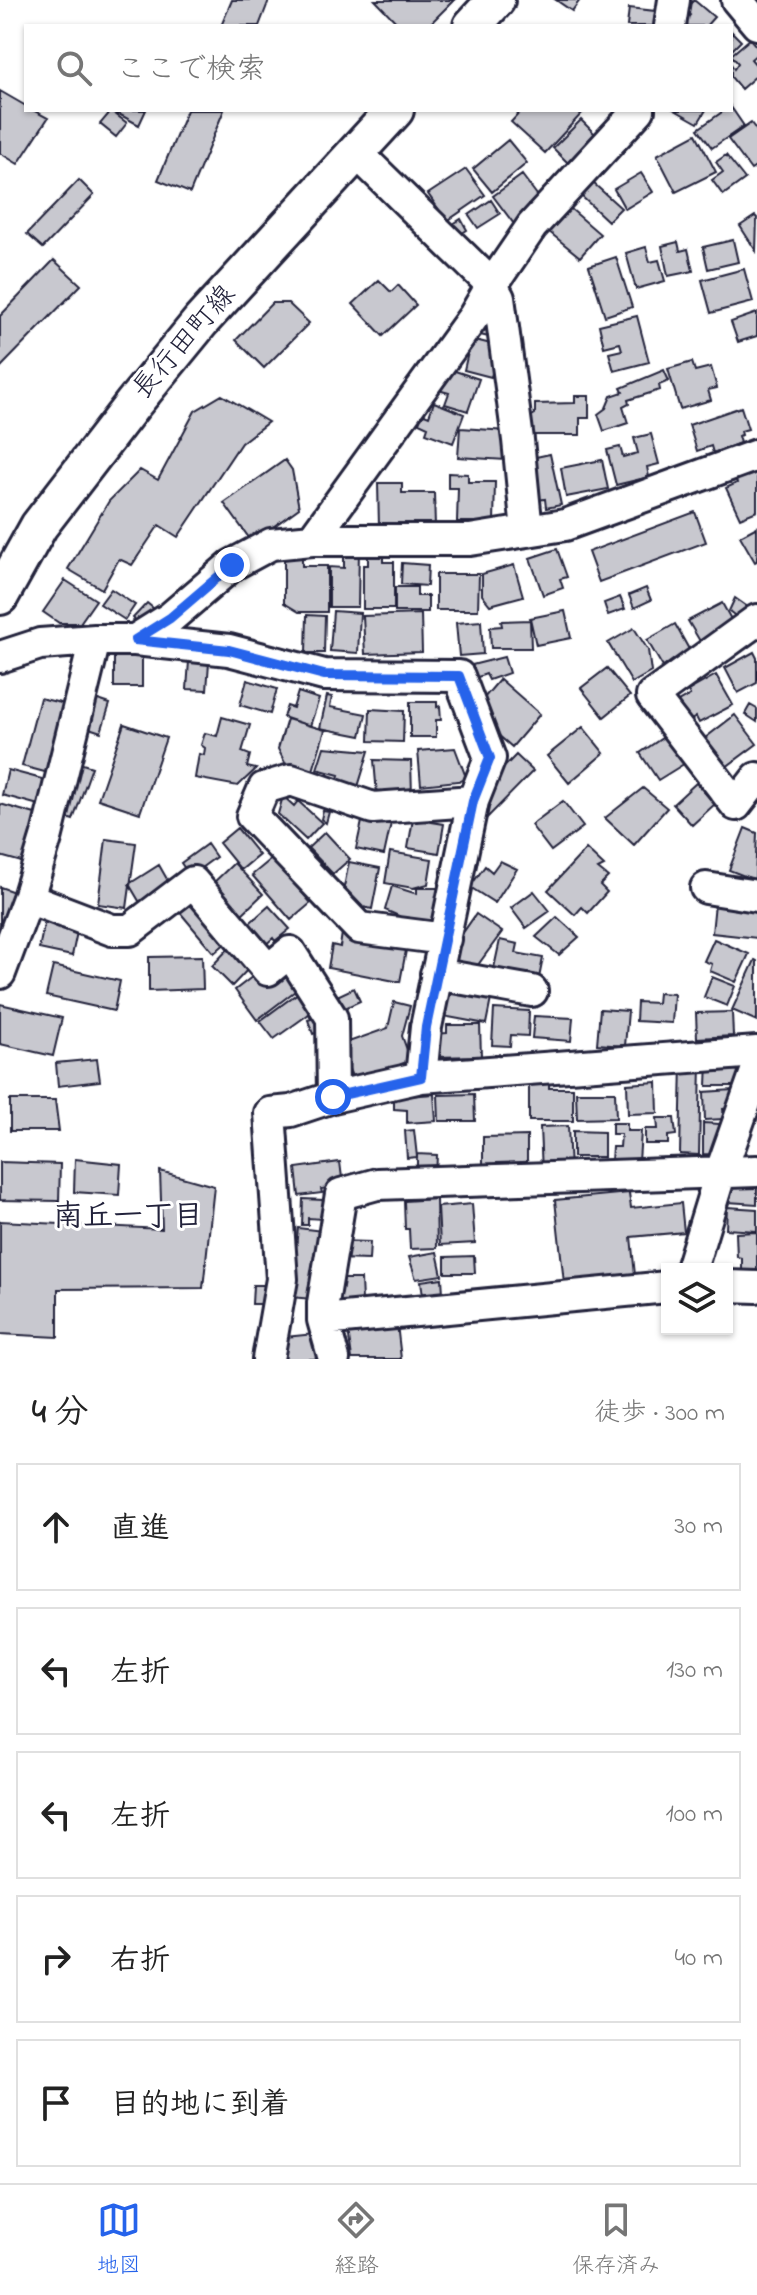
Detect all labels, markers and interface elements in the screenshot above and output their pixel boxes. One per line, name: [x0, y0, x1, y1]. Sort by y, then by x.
search box: [24, 24, 733, 112]
icon: search: [52, 46, 96, 90]
text: ここで検索: [116, 49, 266, 93]
street label: 長行田町線: [124, 277, 246, 409]
route end: [214, 547, 250, 583]
route start: [315, 1079, 351, 1115]
district label: 南丘一丁目: [53, 1196, 203, 1240]
map controls: [661, 1263, 733, 1335]
button: layers: [661, 1263, 733, 1335]
text: 4 分: [32, 1389, 89, 1439]
text: 徒歩 · 300 m: [595, 1395, 725, 1433]
icon: ahead: [34, 1505, 78, 1549]
text: 直進: [110, 1508, 170, 1552]
text: 30 m: [674, 1508, 723, 1546]
icon: left: [34, 1649, 78, 1693]
text: 左折: [110, 1652, 170, 1696]
text: 130 m: [666, 1652, 723, 1690]
icon: left: [34, 1793, 78, 1837]
text: 左折: [110, 1796, 170, 1840]
text: 100 m: [666, 1796, 723, 1834]
icon: right: [34, 1937, 78, 1981]
text: 右折: [110, 1940, 170, 1984]
text: 40 m: [674, 1940, 723, 1978]
icon: arrive: [34, 2081, 78, 2125]
text: 目的地に到着: [110, 2084, 290, 2128]
tab: 地図: [97, 2198, 141, 2283]
tab: 経路: [334, 2198, 378, 2283]
tab: 保存済み: [572, 2198, 660, 2283]

